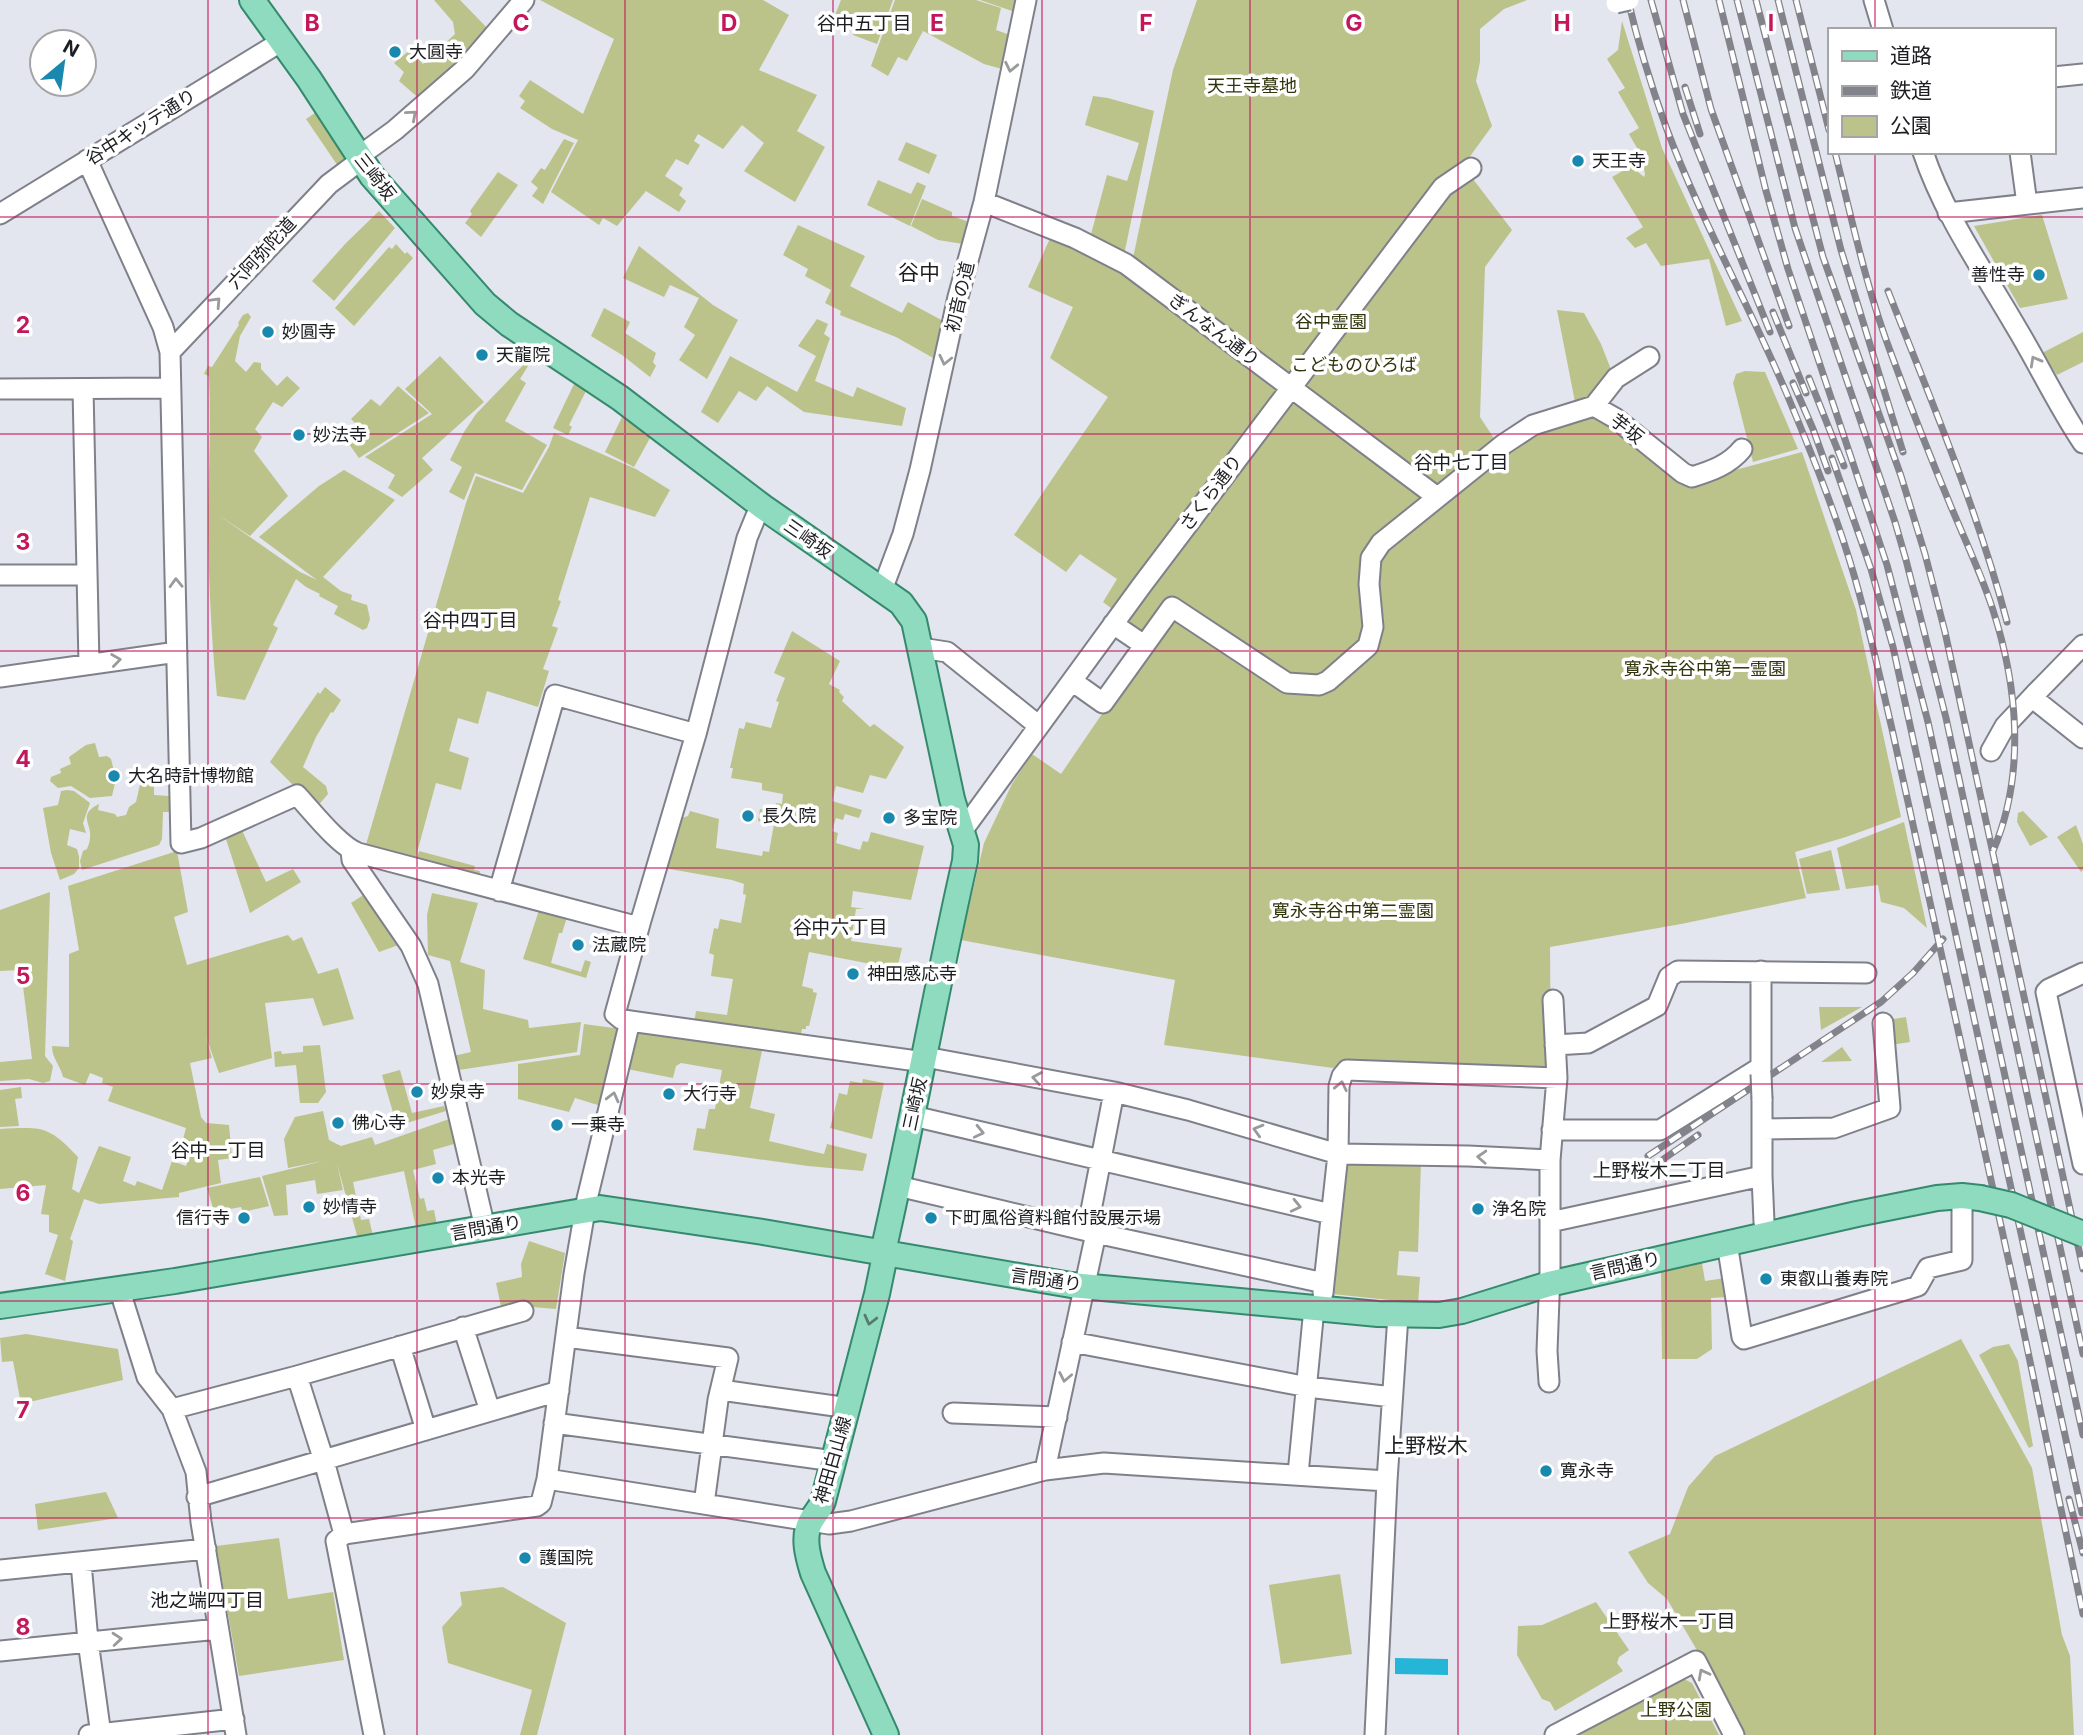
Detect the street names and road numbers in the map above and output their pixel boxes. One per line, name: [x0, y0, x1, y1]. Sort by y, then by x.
street label: 谷中キッテ通り: [82, 84, 200, 169]
street label: 三崎坂: [350, 149, 400, 204]
street label: 六阿弥陀道: [223, 213, 300, 293]
street label: 初音の道: [941, 259, 978, 334]
street label: ぎんなん通り: [1165, 289, 1264, 370]
street label: 芋坂: [1607, 409, 1648, 448]
street label: さくら通り: [1175, 450, 1246, 535]
street label: 三崎坂: [780, 515, 836, 563]
street label: 三崎坂: [899, 1075, 930, 1132]
street label: 言問通り: [449, 1211, 523, 1244]
street label: 言問通り: [1587, 1247, 1662, 1284]
street label: 言問通り: [1009, 1264, 1083, 1295]
street label: 神田白山線: [810, 1414, 855, 1506]

